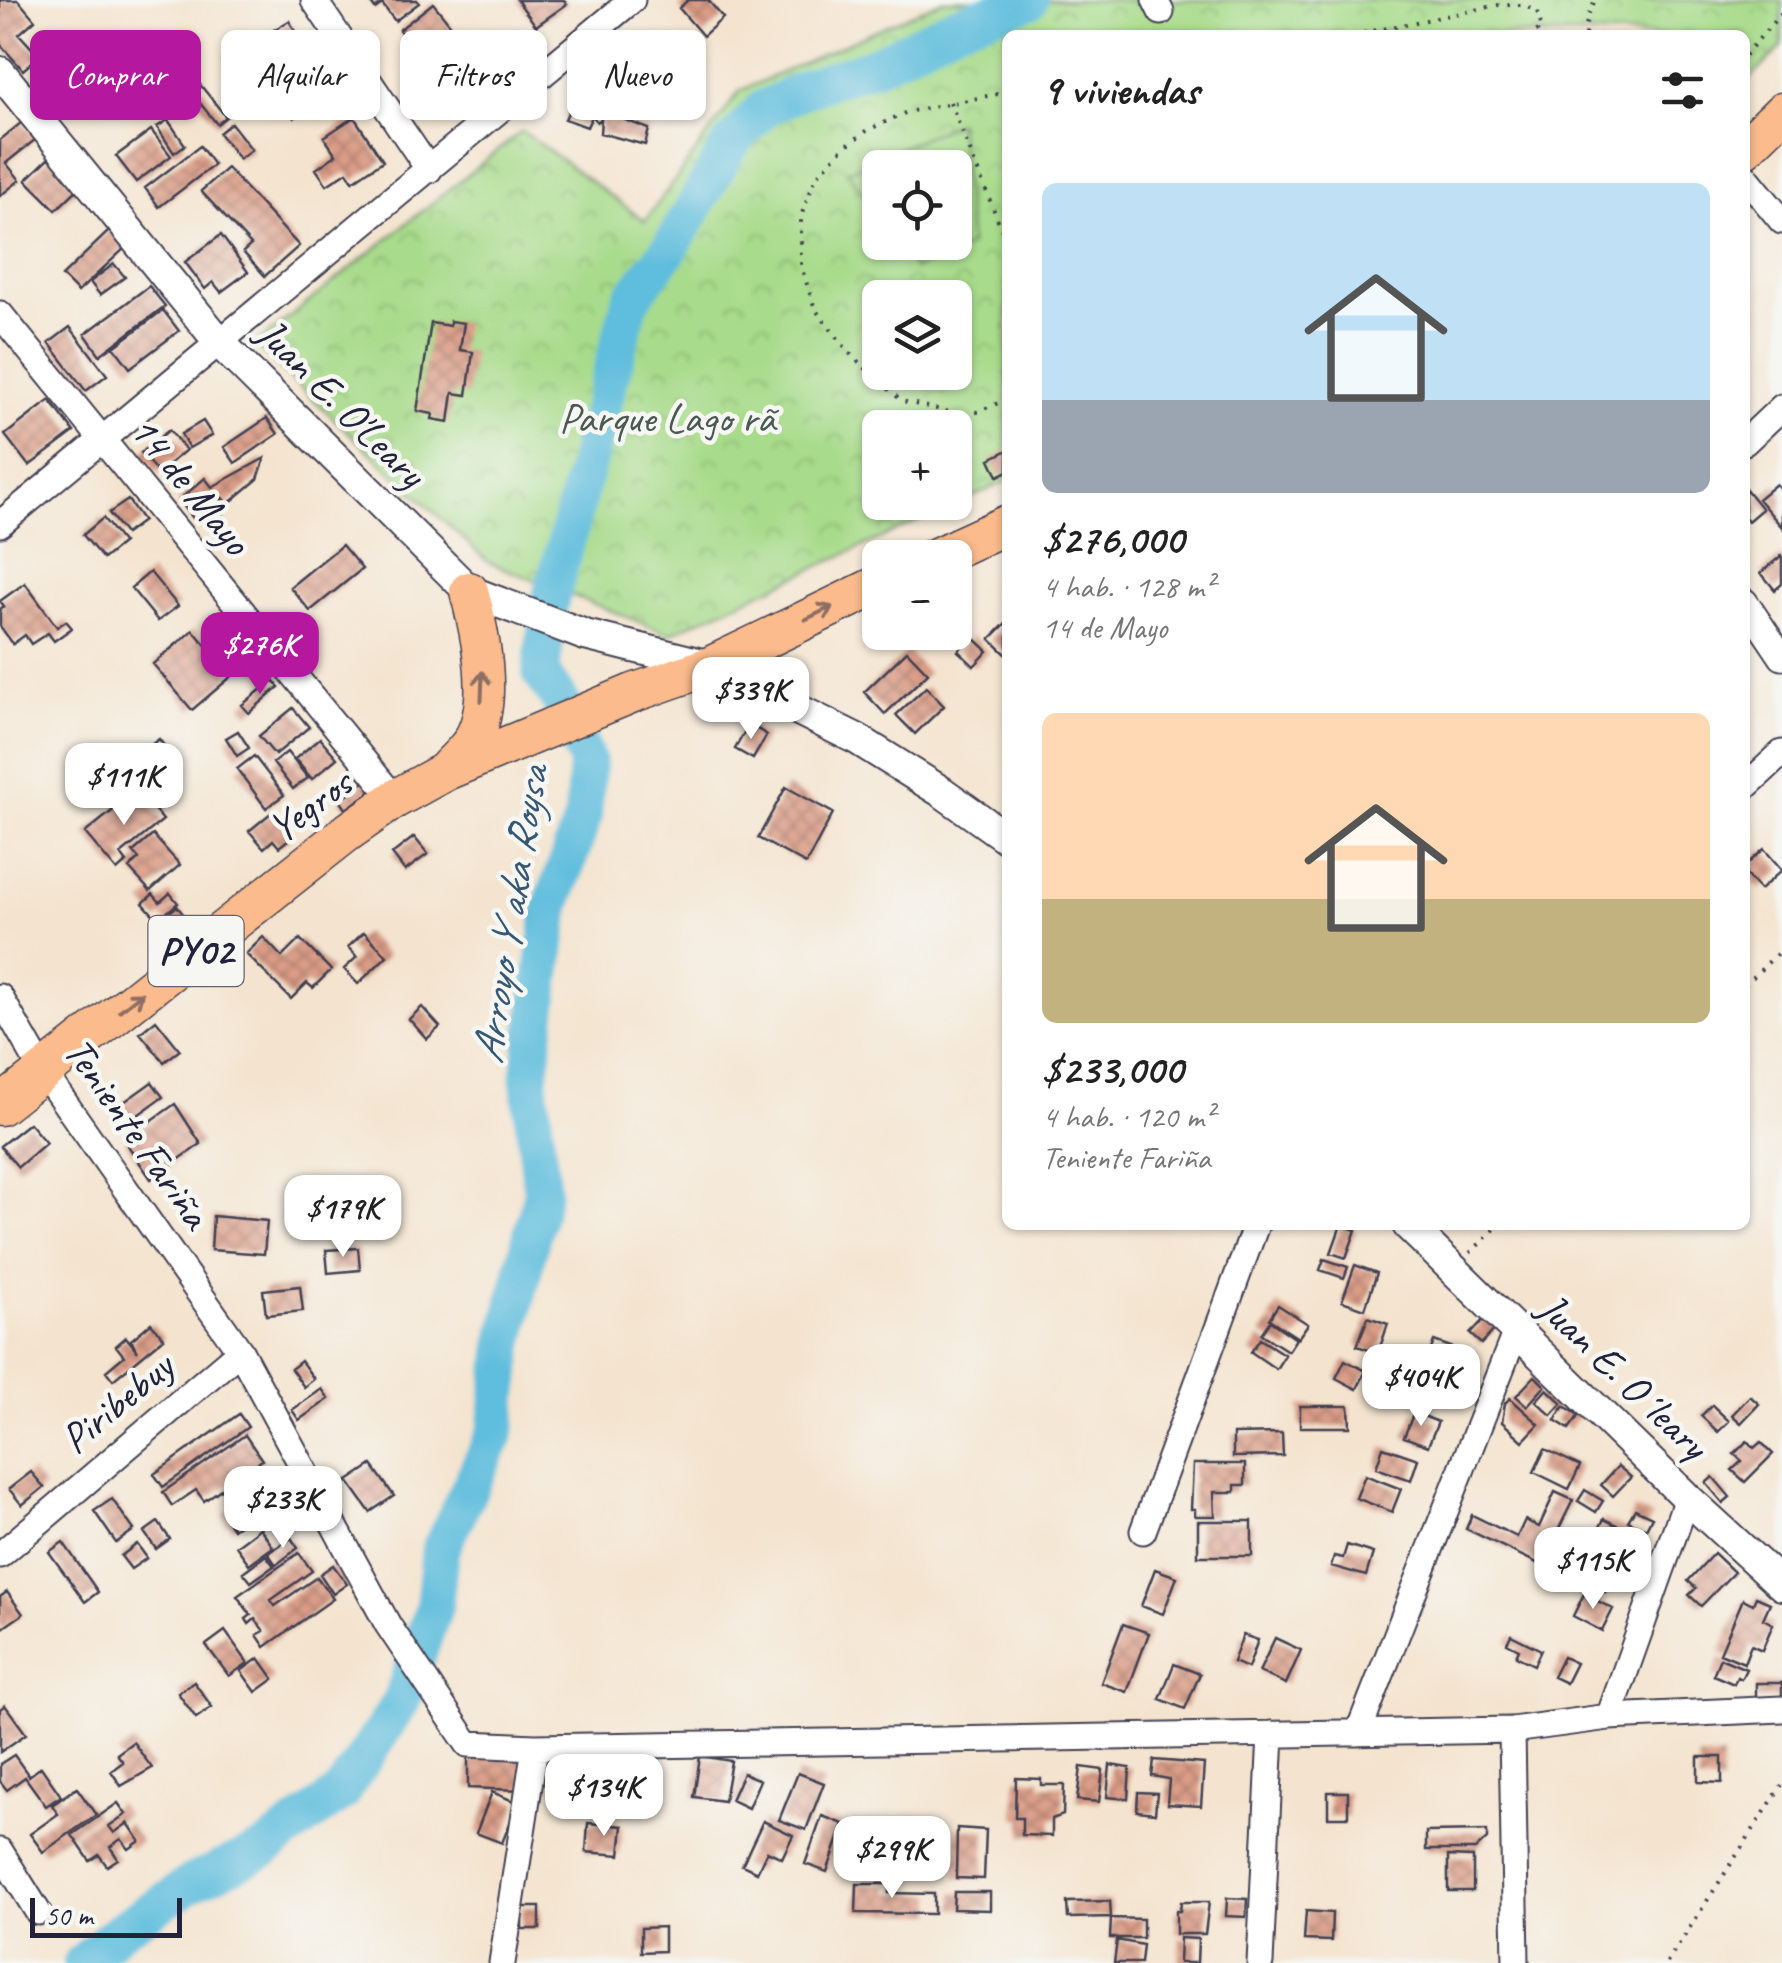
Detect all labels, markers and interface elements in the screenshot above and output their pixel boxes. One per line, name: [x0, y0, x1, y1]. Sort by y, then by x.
chip: Comprar: [30, 30, 201, 120]
chip: Alquilar: [221, 30, 380, 120]
chip: Filtros: [400, 30, 547, 120]
chip: Nuevo: [567, 30, 706, 120]
icon: filters: [1655, 63, 1710, 118]
text: 9 viviendas: [1042, 64, 1199, 117]
map controls: [862, 150, 972, 650]
button: locate: [862, 150, 972, 260]
icon: home: [1286, 248, 1466, 428]
button: layers: [862, 280, 972, 390]
street label: Juan E. O'Leary: [244, 306, 439, 501]
park label: Parque Lago rã: [559, 392, 780, 445]
street label: 14 de Mayo: [118, 404, 264, 567]
button: +: [862, 410, 972, 520]
text: $276,000: [1042, 513, 1183, 566]
button: −: [862, 540, 972, 650]
text: 4 hab. · 128 m²: [1042, 566, 1214, 607]
one-way arrow: [803, 603, 833, 622]
text: 14 de Mayo: [1042, 607, 1167, 648]
pin: $276K: [190, 612, 330, 697]
text: $276K: [223, 624, 297, 665]
pin: $339K: [681, 657, 821, 742]
text: $339K: [714, 669, 788, 710]
one-way arrow: [472, 671, 491, 703]
pin: $111K: [54, 743, 194, 828]
text: $111K: [87, 755, 161, 796]
street label: Yegros: [258, 755, 365, 855]
water label: Arroyo Y aka Roysa: [458, 758, 562, 1067]
icon: home: [1286, 778, 1466, 958]
road number: PY02: [148, 916, 244, 986]
one-way arrow: [118, 991, 144, 1013]
street label: Teniente Fariña: [52, 1027, 224, 1241]
text: $233,000: [1042, 1043, 1183, 1096]
text: 4 hab. · 120 m²: [1042, 1096, 1214, 1137]
text: Teniente Fariña: [1042, 1137, 1210, 1178]
pin: $179K: [273, 1175, 413, 1260]
text: $179K: [306, 1187, 380, 1228]
street label: Juan E. O´leary: [1525, 1280, 1722, 1473]
street label: Piribebuy: [50, 1338, 187, 1465]
pin: $404K: [1351, 1344, 1491, 1429]
text: $404K: [1384, 1356, 1458, 1397]
pin: $233K: [213, 1466, 353, 1551]
text: $233K: [246, 1478, 320, 1519]
pin: $115K: [1523, 1527, 1663, 1612]
text: $115K: [1556, 1539, 1630, 1580]
pin: $134K: [534, 1754, 674, 1839]
text: $134K: [567, 1766, 641, 1807]
pin: $299K: [822, 1816, 962, 1901]
text: $299K: [855, 1828, 929, 1869]
scale bar: [30, 1893, 182, 1938]
text: 50 m: [45, 1898, 93, 1933]

